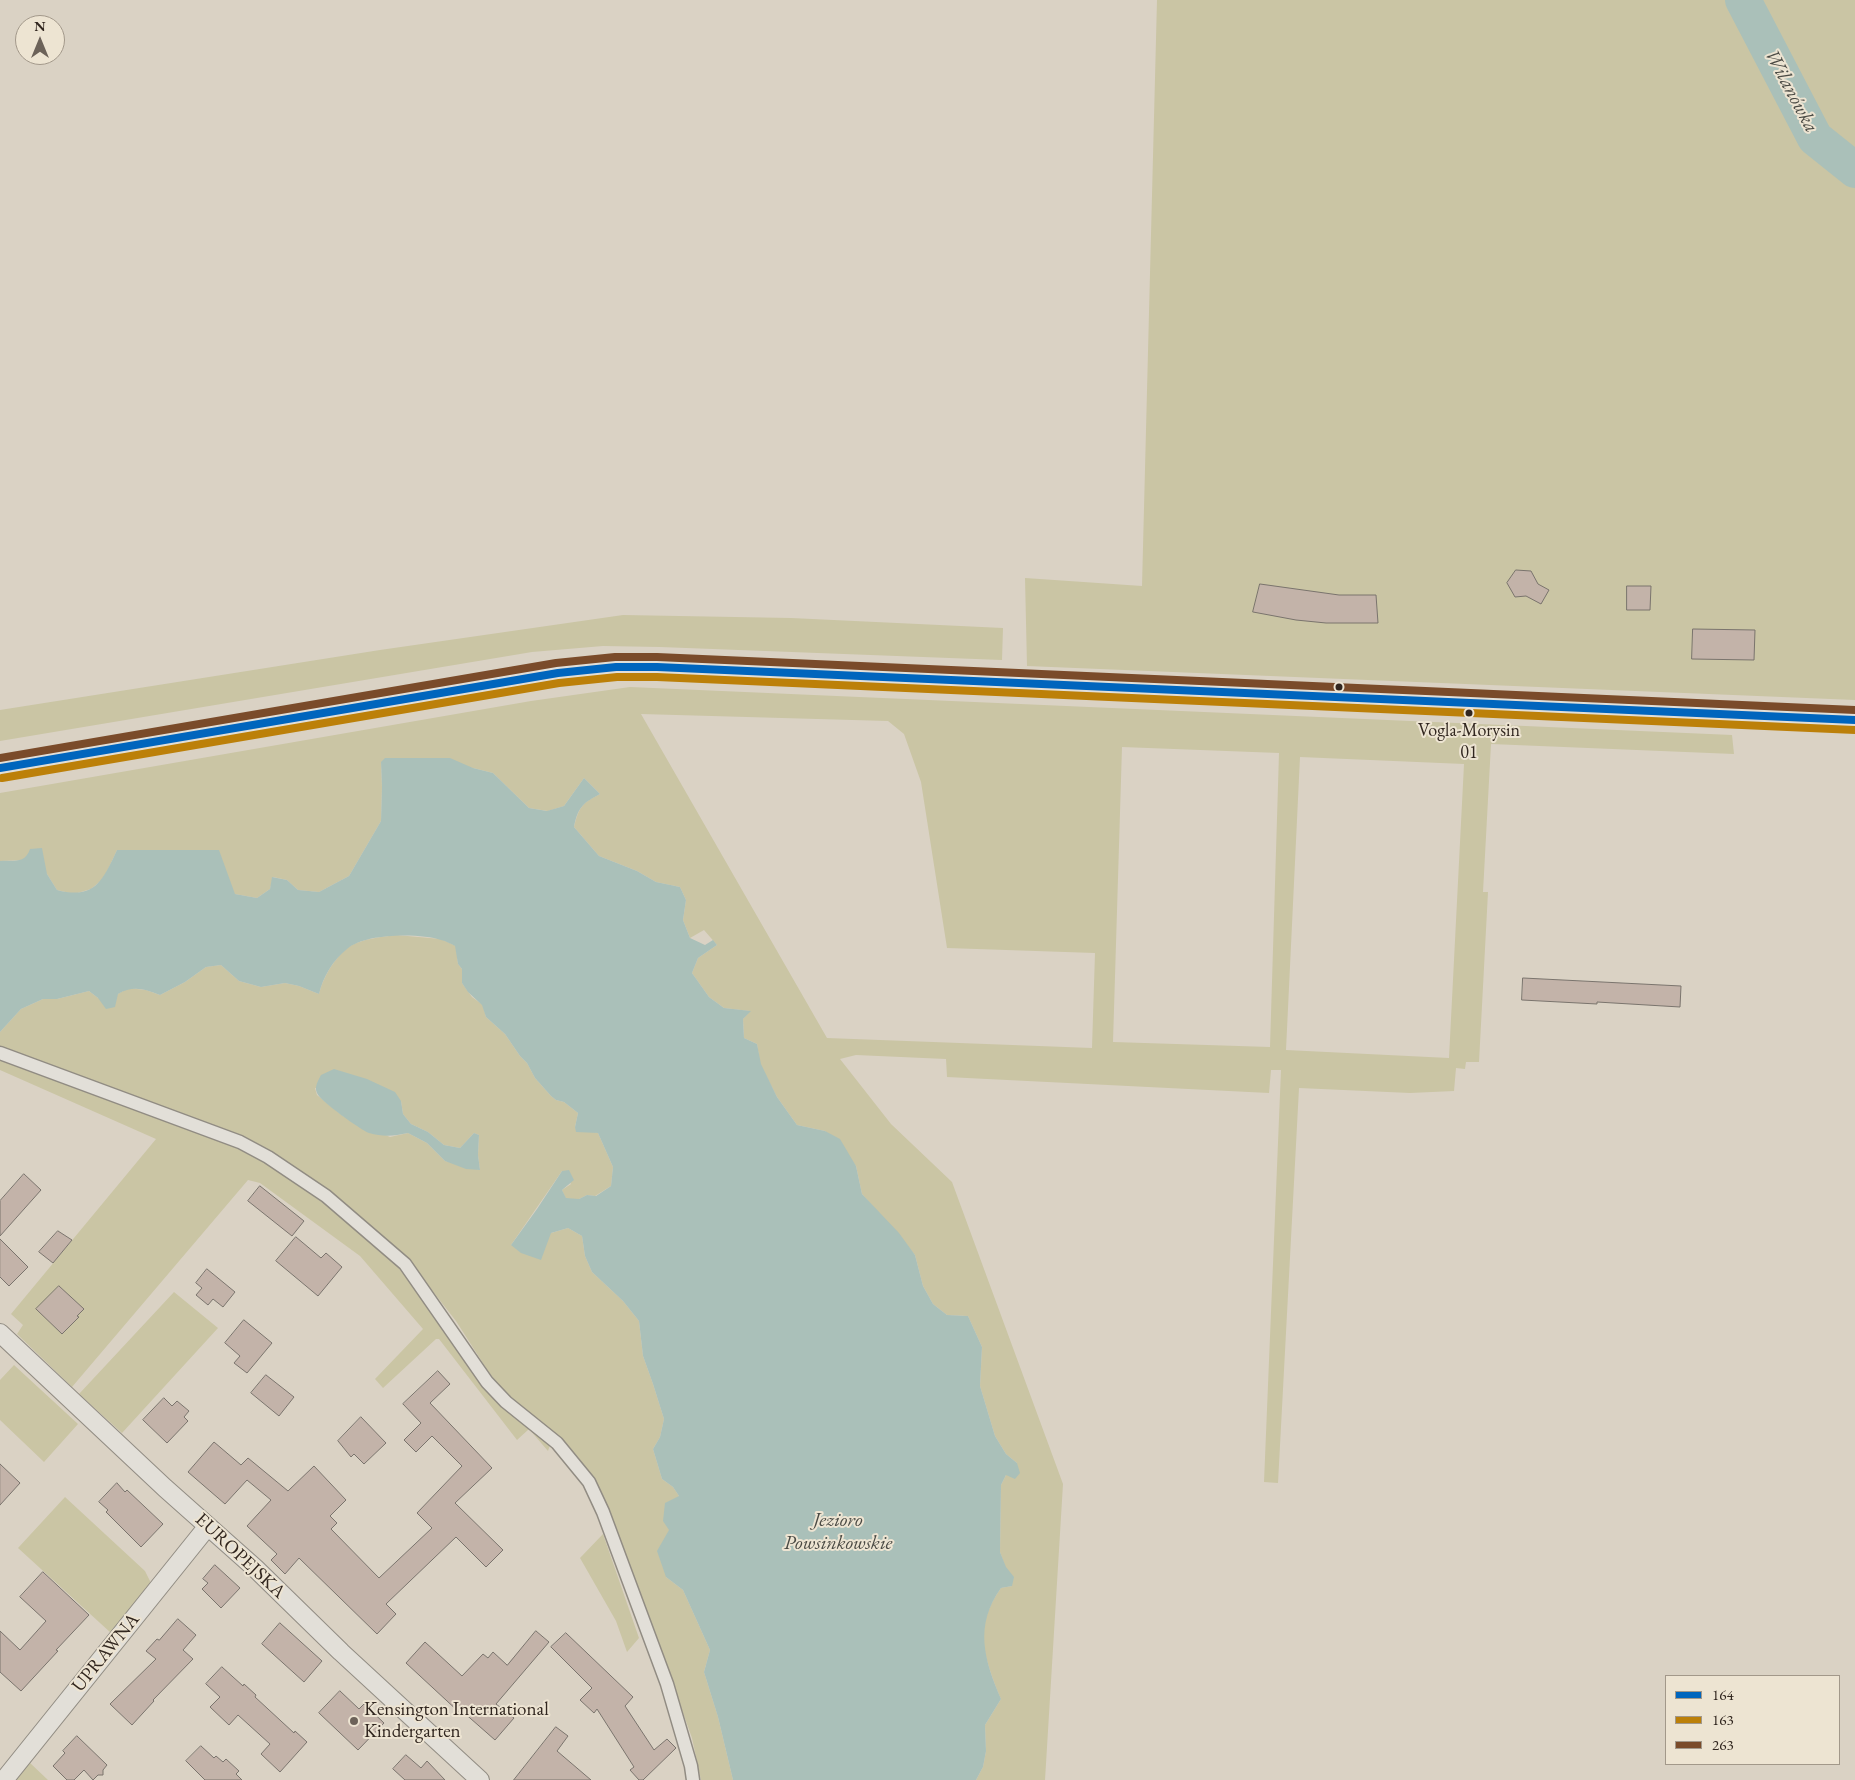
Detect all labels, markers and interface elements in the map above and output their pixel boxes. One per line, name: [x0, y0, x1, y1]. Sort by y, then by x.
north arrow: [15, 15, 65, 65]
text: N: [34, 17, 46, 35]
water label: Wilanówka: [1759, 45, 1823, 137]
unlabelled marker: [1334, 682, 1344, 692]
marker: Vogla-Morysin 01: [1464, 708, 1474, 718]
place label: Vogla-Morysin 01: [1418, 720, 1520, 762]
street label: EUROPEJSKA: [190, 1508, 290, 1604]
water label: Jezioro Powsinkowskie: [784, 1509, 892, 1556]
street label: UPRAWNA: [67, 1609, 145, 1697]
legend: [1665, 1675, 1840, 1765]
text: 164: [1712, 1685, 1734, 1704]
place label: Kensington International Kindergarten: [364, 1699, 549, 1743]
text: 163: [1712, 1710, 1734, 1729]
marker: Kensington International Kindergarten: [348, 1715, 360, 1727]
text: 263: [1712, 1735, 1734, 1754]

